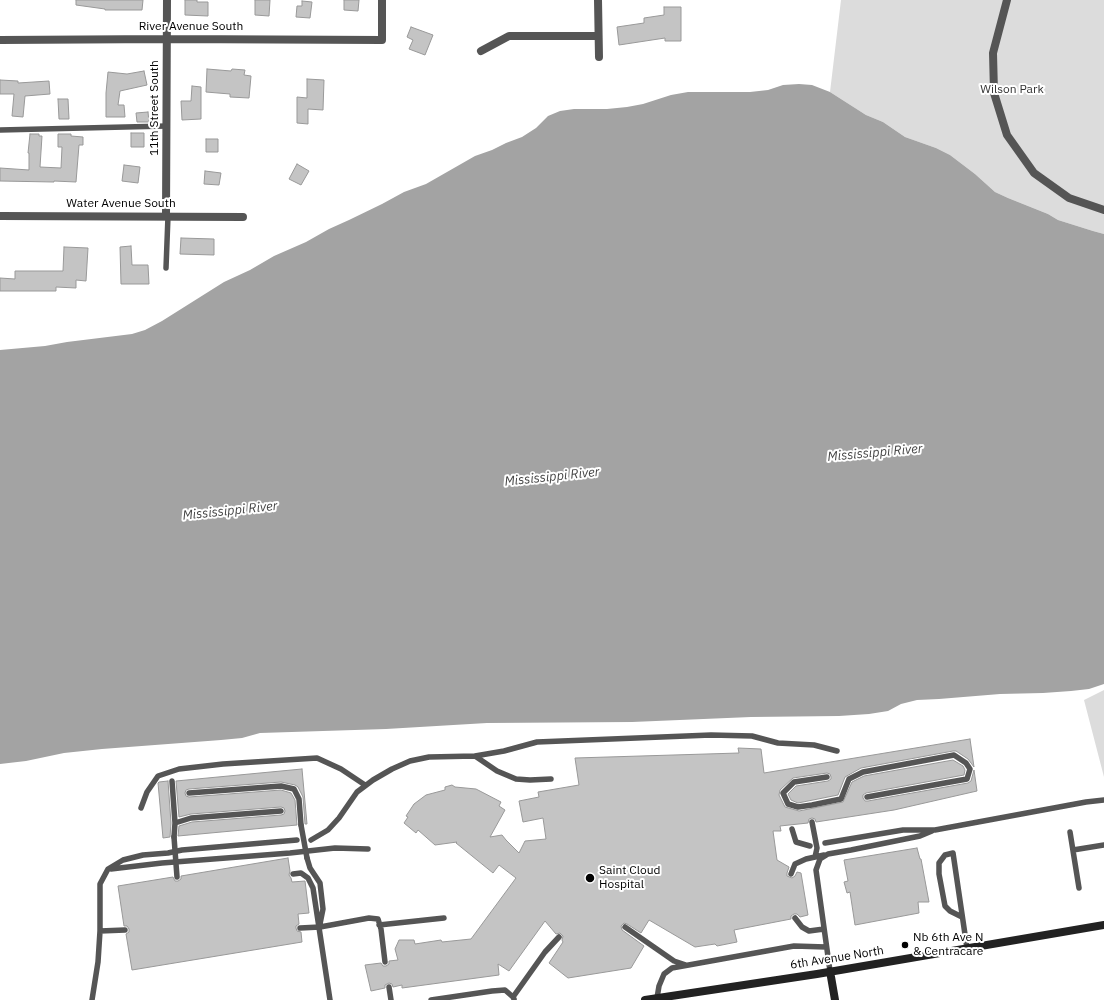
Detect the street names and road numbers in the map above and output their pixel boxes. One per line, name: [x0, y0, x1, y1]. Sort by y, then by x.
street label: River Avenue South: [139, 20, 243, 34]
street label: 11th Street South: [148, 60, 162, 156]
street label: Water Avenue South: [66, 197, 176, 211]
street label: 6th Avenue North: [789, 943, 885, 973]

